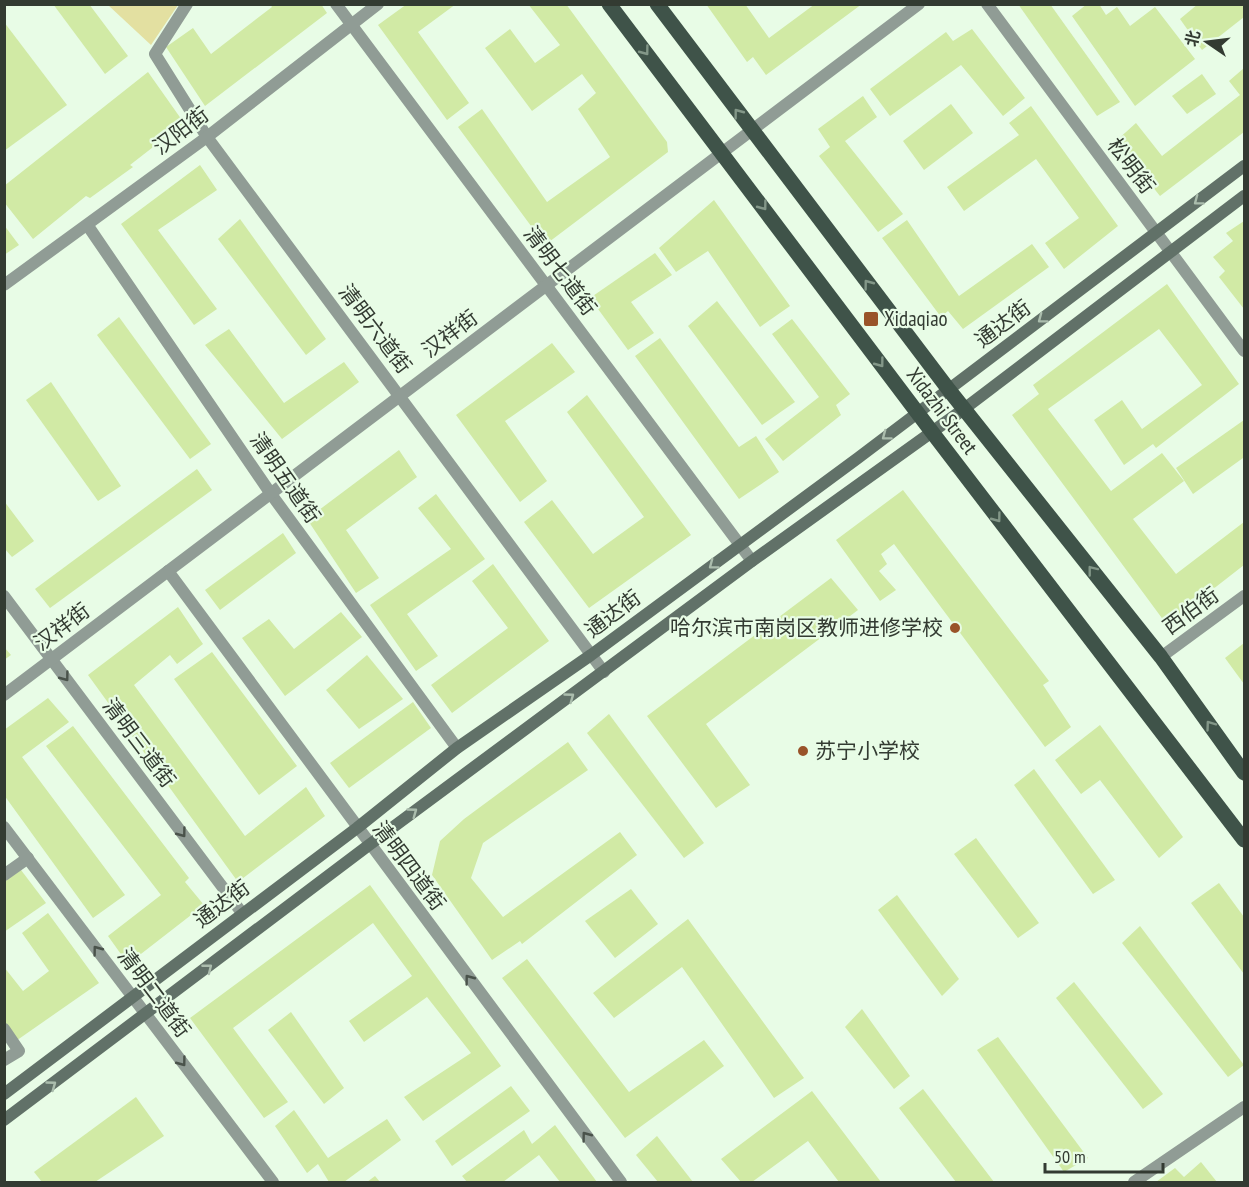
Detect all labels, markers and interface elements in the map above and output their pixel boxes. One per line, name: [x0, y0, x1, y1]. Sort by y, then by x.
north arrow: [1177, 12, 1237, 72]
text: 北: [1181, 28, 1204, 49]
one-way arrow: [638, 44, 649, 55]
street label: 汉阳街: [147, 101, 214, 160]
one-way arrow: [734, 108, 745, 119]
street label: 松明街: [1102, 132, 1161, 199]
one-way arrow: [1193, 194, 1204, 205]
one-way arrow: [756, 200, 767, 211]
street label: 清明七道街: [518, 221, 603, 321]
street label: 清明六道街: [333, 279, 418, 379]
one-way arrow: [865, 280, 876, 291]
street label: 通达街: [969, 294, 1036, 353]
street label: 汉祥街: [416, 304, 483, 363]
place label: Xidaqiao: [884, 305, 948, 332]
marker: Xidaqiao: [862, 310, 880, 328]
one-way arrow: [1038, 312, 1049, 323]
one-way arrow: [872, 356, 883, 367]
street label: Xidazhi Street: [901, 362, 984, 460]
street label: 清明五道街: [244, 427, 327, 528]
one-way arrow: [882, 429, 893, 440]
one-way arrow: [990, 511, 1001, 522]
one-way arrow: [708, 557, 719, 568]
one-way arrow: [1089, 566, 1100, 577]
street label: 西伯街: [1157, 581, 1224, 640]
street label: 通达街: [579, 584, 646, 643]
street label: 汉祥街: [28, 597, 95, 656]
place label: 哈尔滨市南岗区教师进修学校: [670, 614, 943, 641]
marker: 哈尔滨市南岗区教师进修学校: [948, 621, 962, 635]
one-way arrow: [57, 670, 68, 681]
street label: 清明三道街: [97, 693, 182, 793]
one-way arrow: [564, 693, 575, 704]
one-way arrow: [1206, 721, 1217, 732]
place label: 苏宁小学校: [815, 737, 920, 764]
marker: 苏宁小学校: [796, 744, 810, 758]
one-way arrow: [407, 808, 418, 819]
street label: 清明四道街: [367, 816, 452, 916]
one-way arrow: [174, 826, 185, 837]
street label: 通达街: [188, 874, 255, 933]
street label: 清明二道街: [112, 943, 197, 1043]
one-way arrow: [94, 945, 105, 956]
one-way arrow: [201, 964, 212, 975]
one-way arrow: [466, 975, 477, 986]
one-way arrow: [175, 1055, 186, 1066]
one-way arrow: [45, 1081, 56, 1092]
one-way arrow: [582, 1131, 593, 1142]
scale bar: [1045, 1136, 1164, 1174]
text: 50 m: [1054, 1145, 1086, 1168]

